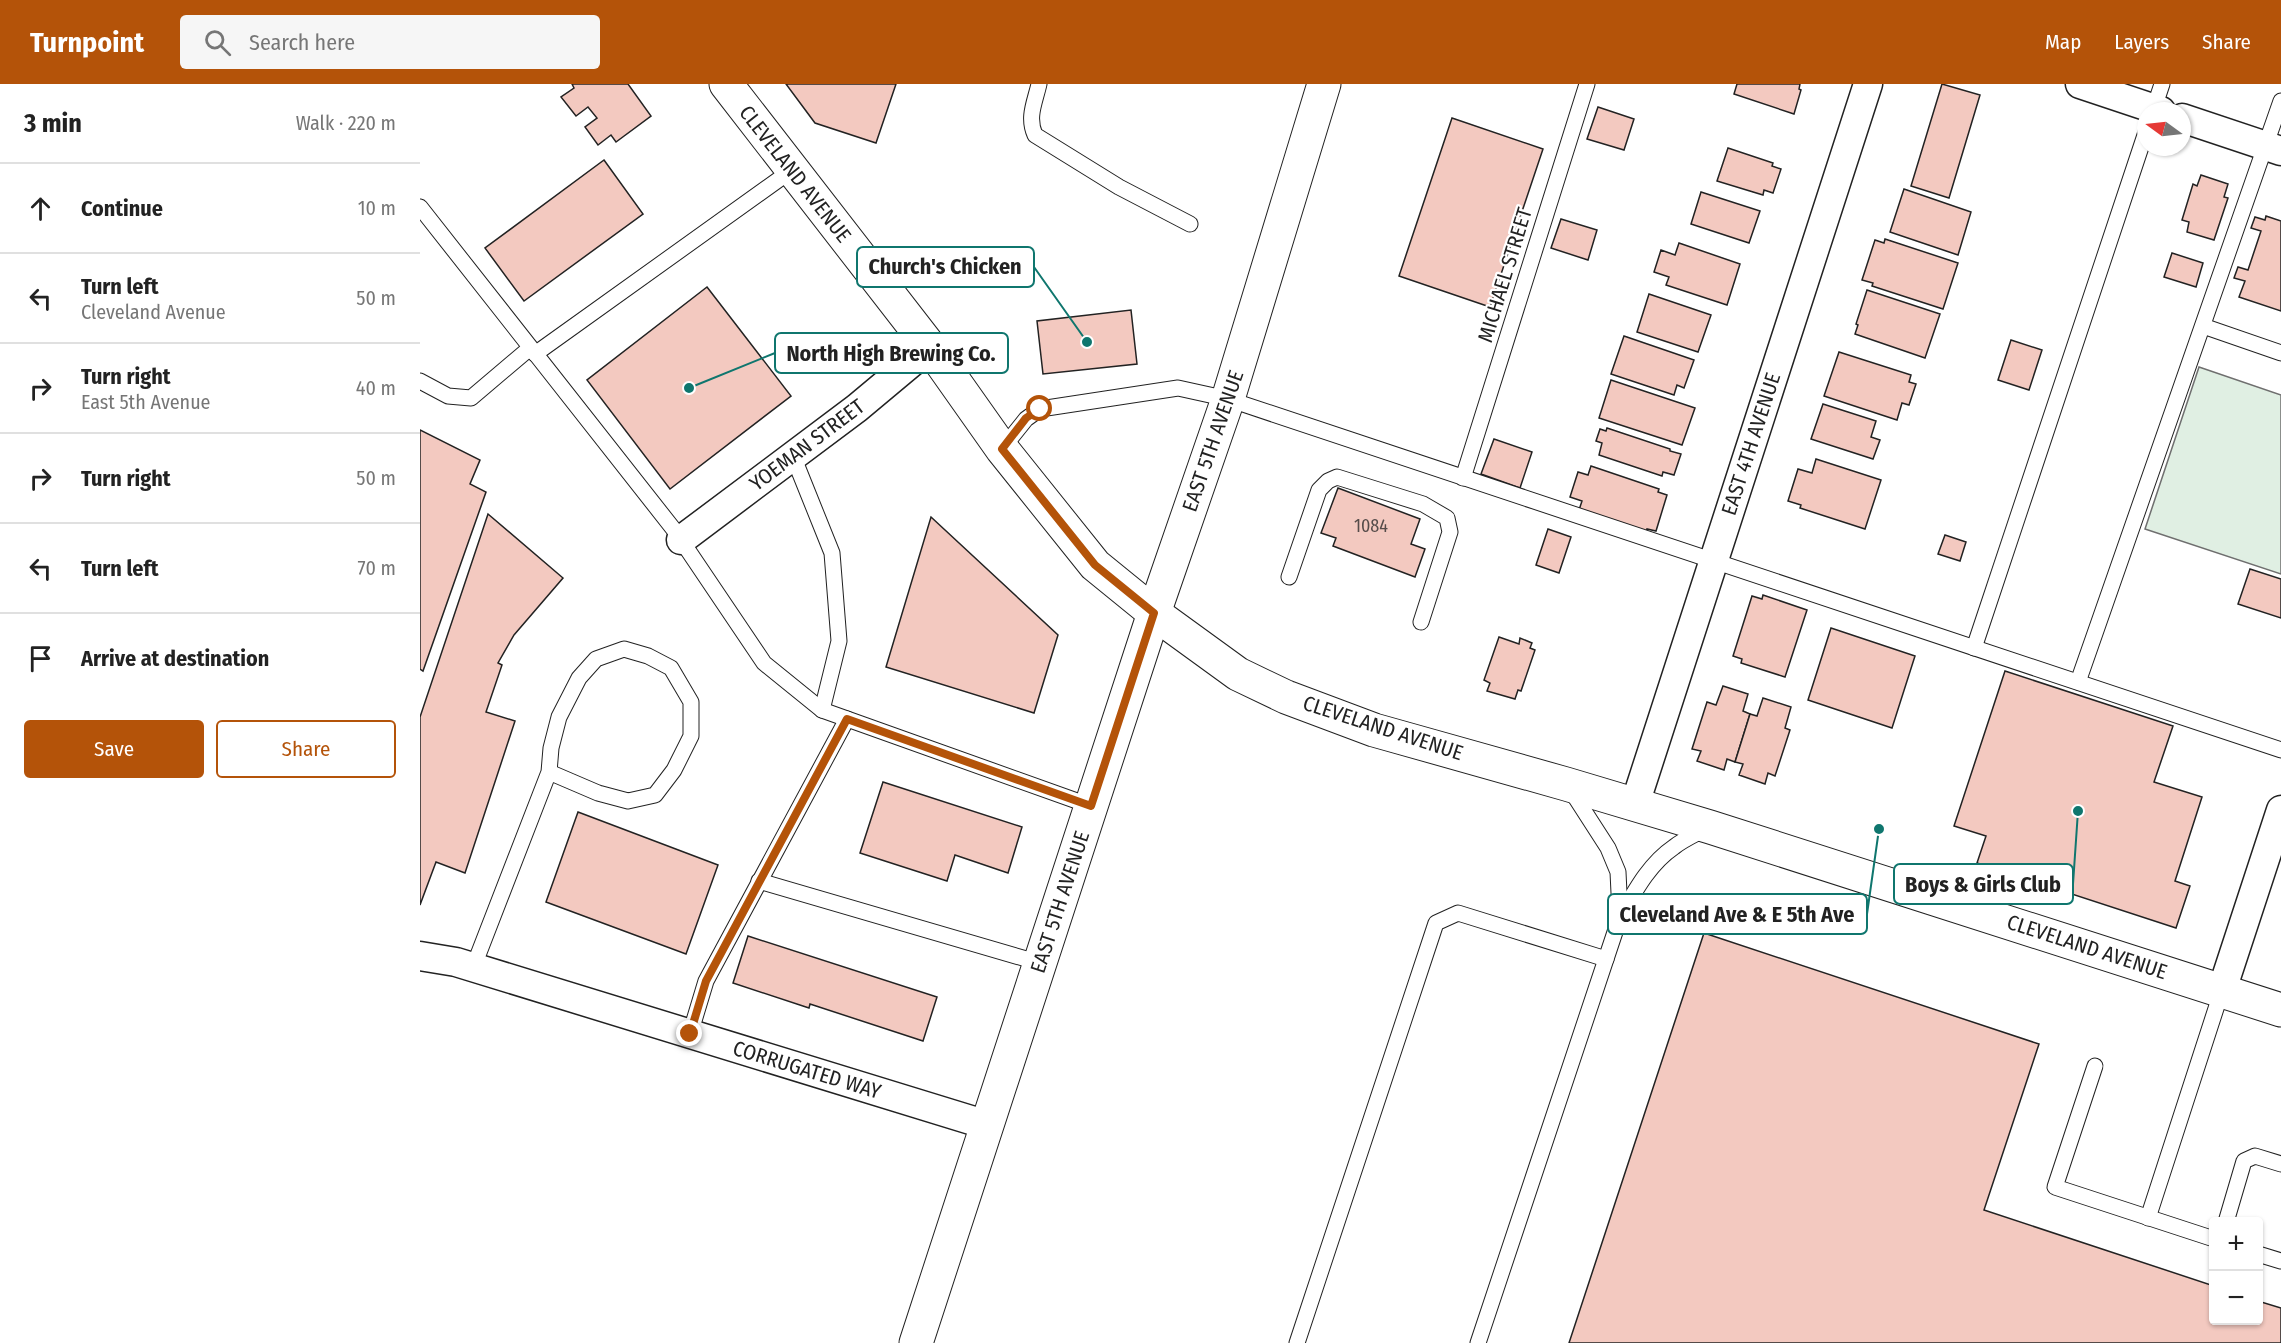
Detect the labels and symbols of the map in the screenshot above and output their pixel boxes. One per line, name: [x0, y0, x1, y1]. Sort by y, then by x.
street label: CLEVELAND AVENUE: [733, 100, 857, 248]
north arrow: [2137, 102, 2191, 156]
street label: MICHAEL STREET: [1472, 204, 1538, 346]
callout: Church's Chicken: [857, 247, 1034, 287]
text: Church's Chicken: [868, 253, 1022, 280]
callout: North High Brewing Co.: [775, 333, 1008, 373]
text: North High Brewing Co.: [786, 340, 996, 367]
street label: EAST 5TH AVENUE: [1177, 367, 1249, 515]
street label: EAST 4TH AVENUE: [1716, 369, 1786, 519]
street label: YOEMAN STREET: [744, 393, 870, 497]
route start: [1026, 395, 1052, 421]
house number: 1084: [1354, 515, 1388, 537]
street label: CLEVELAND AVENUE: [1300, 690, 1466, 766]
street label: EAST 5TH AVENUE: [1025, 828, 1095, 976]
callout: Boys & Girls Club: [1894, 864, 2073, 904]
text: Boys & Girls Club: [1905, 871, 2061, 898]
callout: Cleveland Ave & E 5th Ave: [1608, 894, 1867, 934]
text: Cleveland Ave & E 5th Ave: [1620, 901, 1854, 928]
street label: CLEVELAND AVENUE: [2004, 909, 2170, 985]
route end: [676, 1020, 702, 1046]
street label: CORRUGATED WAY: [730, 1035, 885, 1105]

